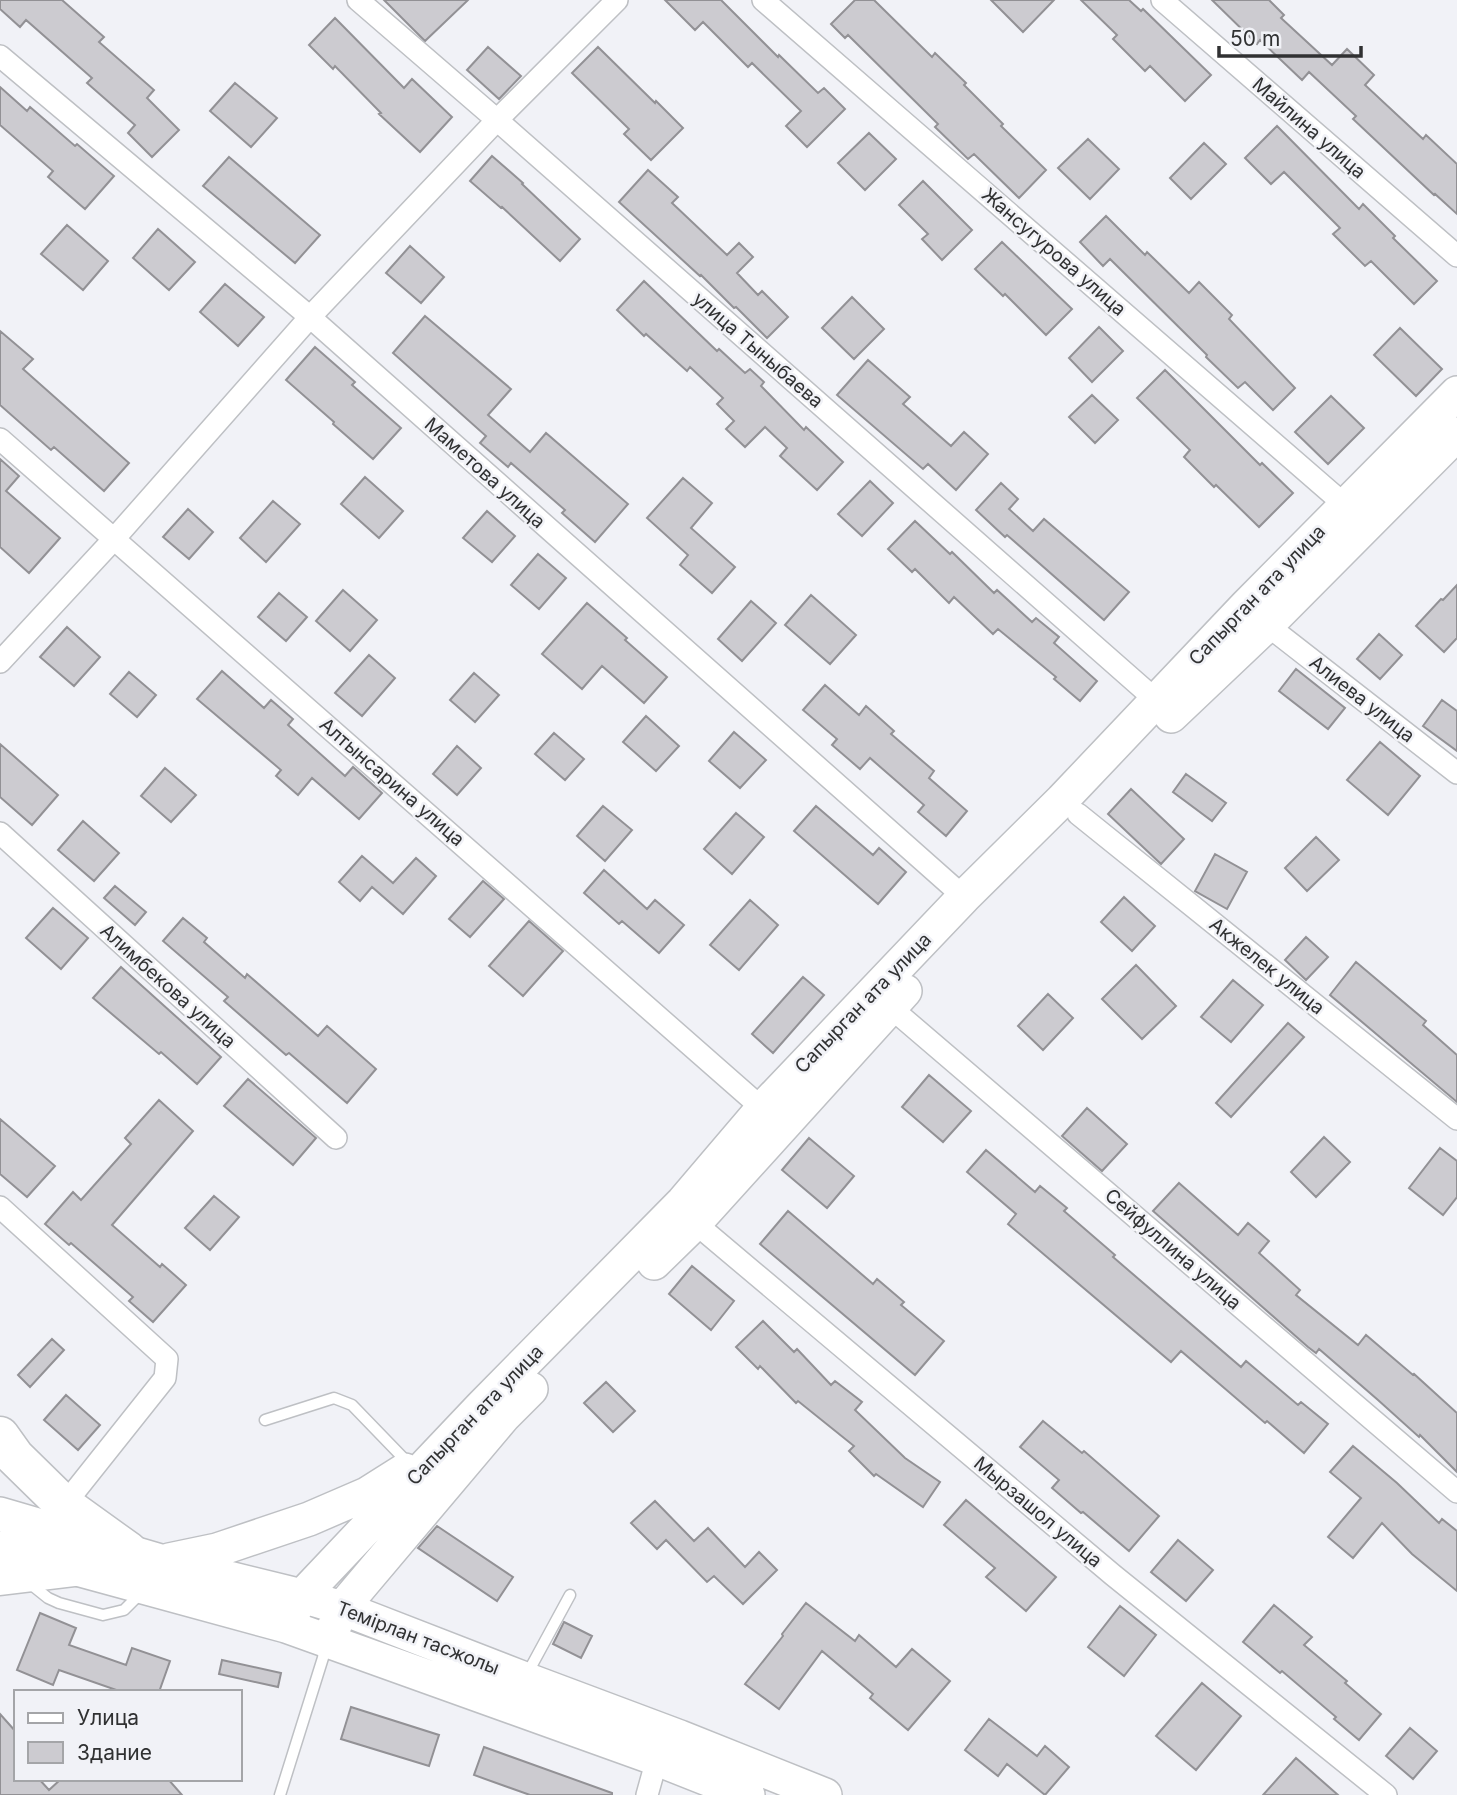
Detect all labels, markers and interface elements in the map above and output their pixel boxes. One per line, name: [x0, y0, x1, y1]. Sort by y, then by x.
scale bar: [1219, 14, 1361, 58]
text: 50 m: [1230, 26, 1280, 51]
street label: Майлина улица: [1248, 73, 1370, 183]
street label: Жансугурова улица: [977, 183, 1131, 321]
street label: улица Тыныбаева: [688, 287, 828, 413]
street label: Маметова улица: [420, 413, 550, 533]
street label: Сапырган ата улица: [1184, 520, 1330, 670]
street label: Алиева улица: [1305, 651, 1419, 747]
street label: Алтынсарина улица: [315, 713, 469, 851]
street label: Акжелек улица: [1205, 913, 1329, 1019]
street label: Алимбекова улица: [96, 919, 240, 1053]
street label: Сапырган ата улица: [790, 928, 936, 1078]
street label: Сейфуллина улица: [1100, 1184, 1246, 1314]
street label: Сапырган ата улица: [402, 1340, 548, 1490]
street label: Мырзашол улица: [969, 1452, 1107, 1572]
street label: Темірлан тасжолы: [334, 1596, 502, 1680]
legend: [14, 1690, 242, 1781]
text: Улица: [77, 1705, 139, 1730]
text: Здание: [77, 1740, 152, 1765]

